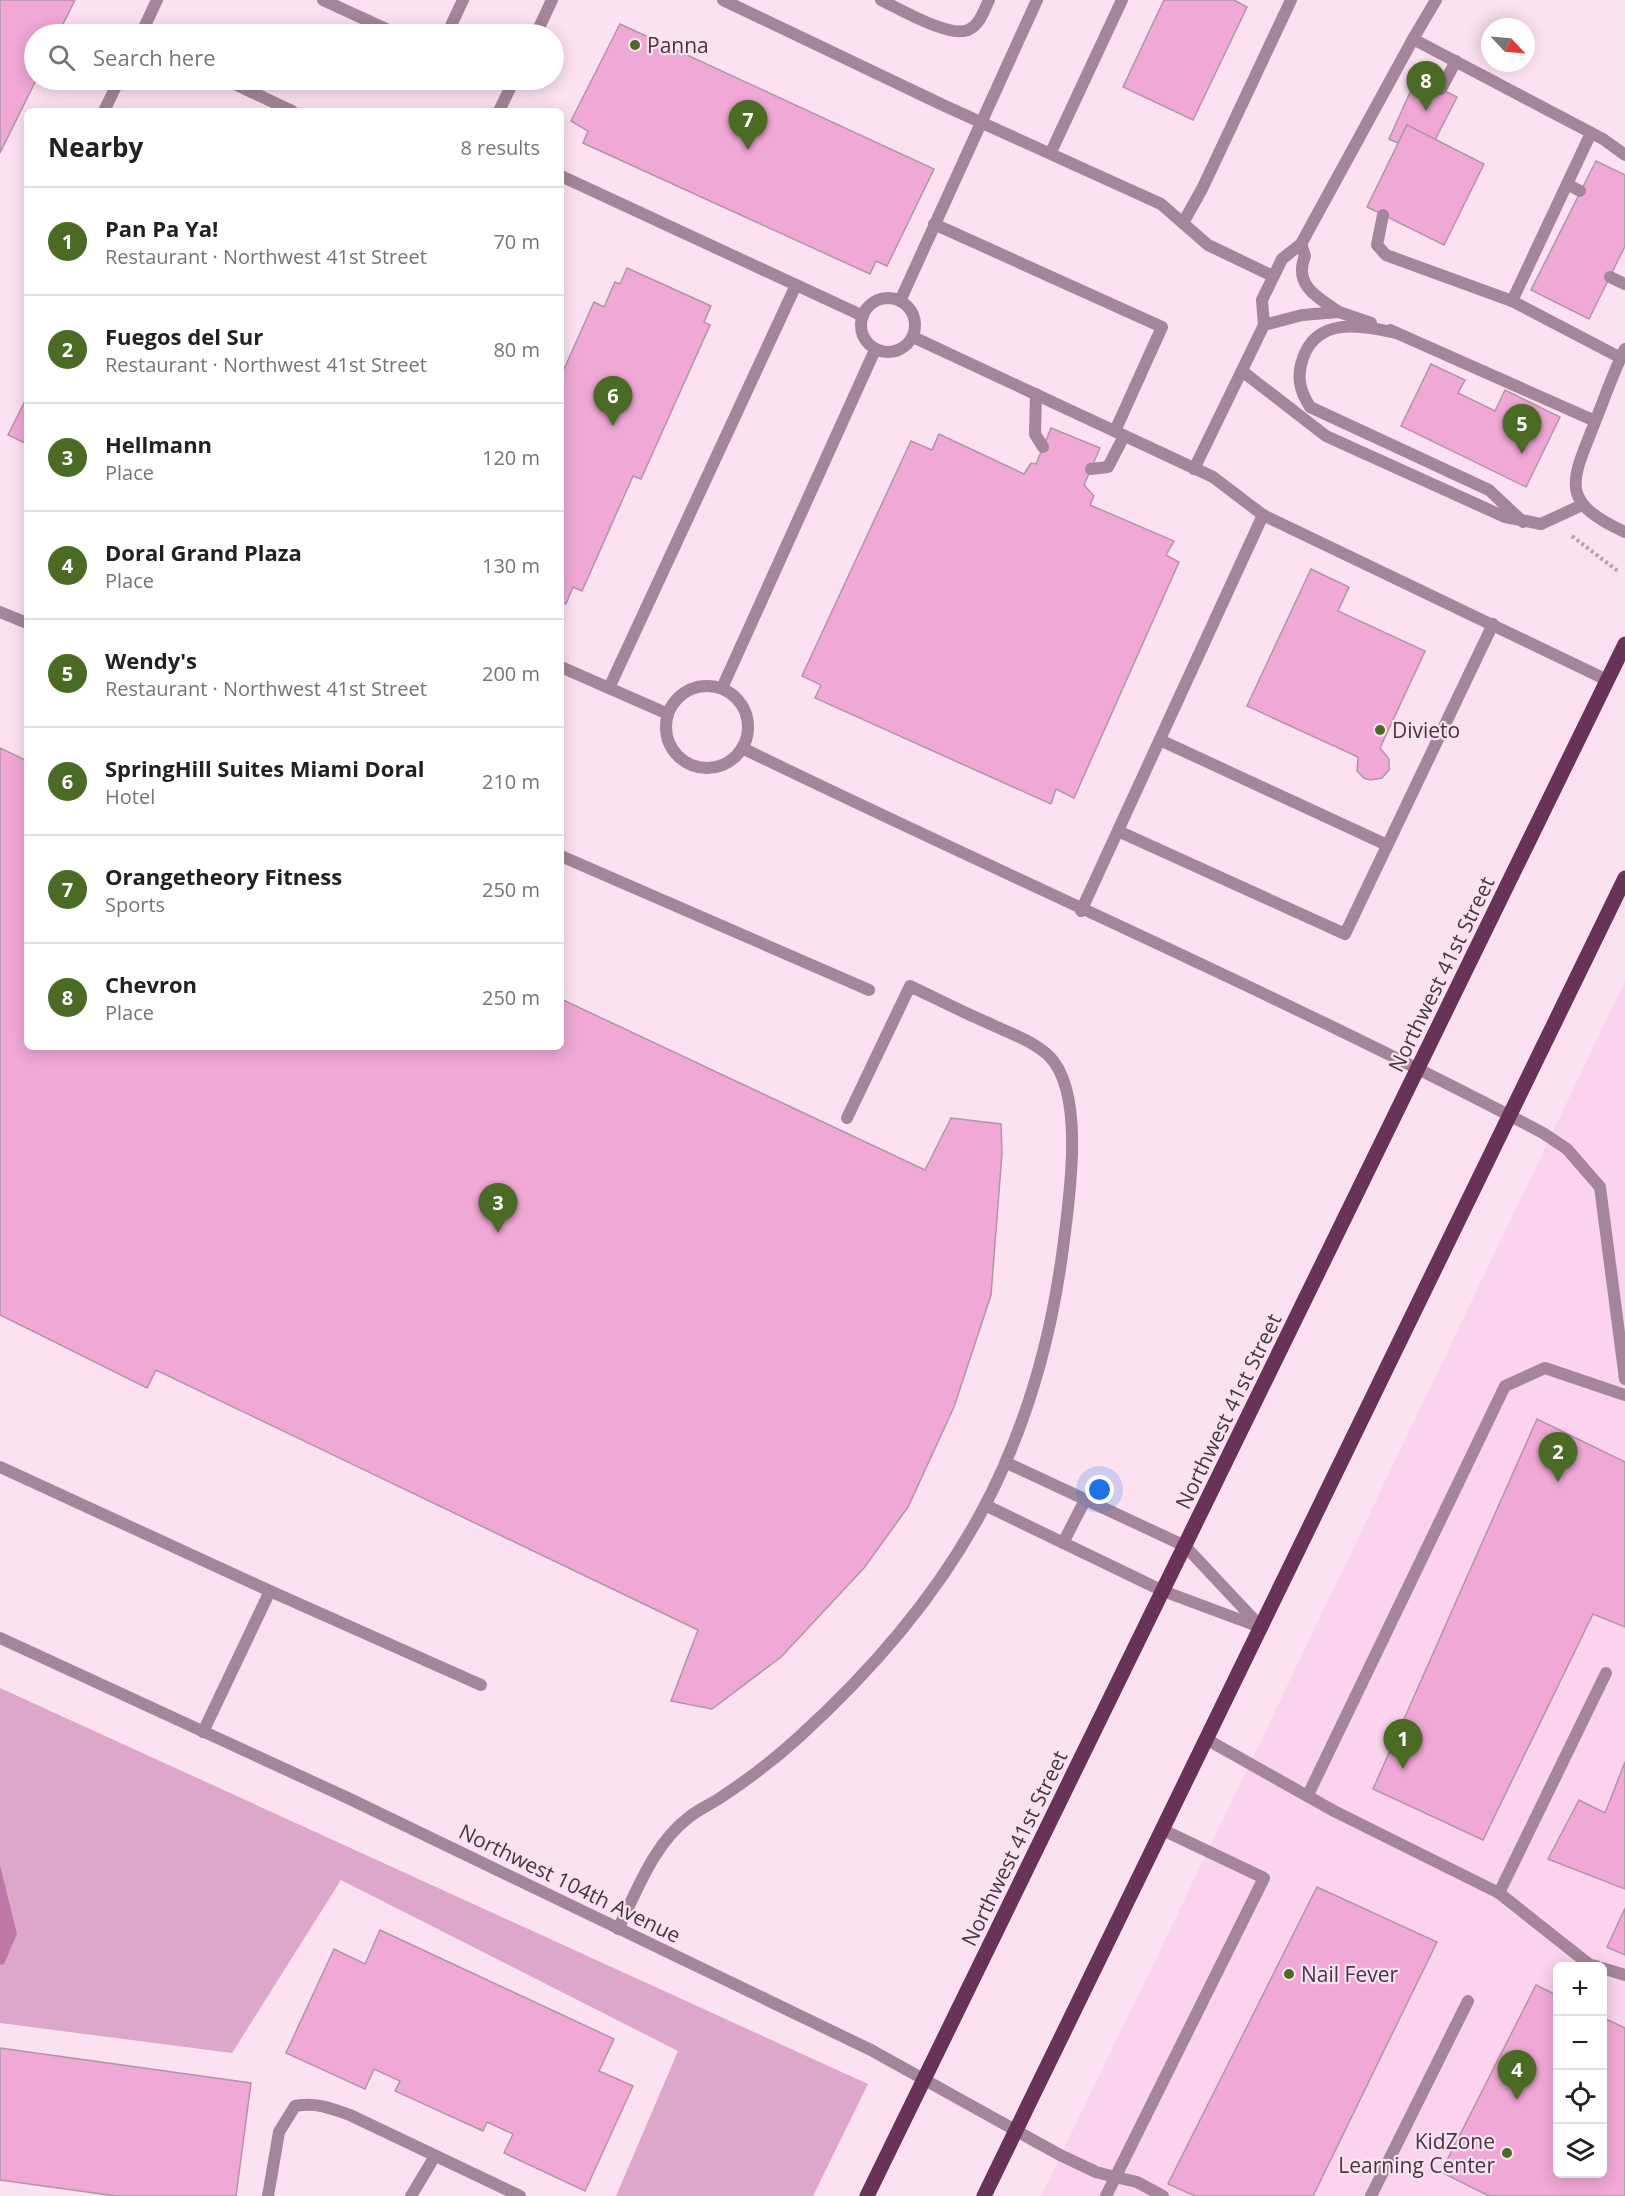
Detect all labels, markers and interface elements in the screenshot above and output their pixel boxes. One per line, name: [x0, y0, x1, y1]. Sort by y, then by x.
north arrow: [1481, 18, 1535, 72]
search box: [24, 24, 564, 90]
place label: Panna: [647, 31, 709, 59]
marker: Panna: [628, 38, 642, 52]
icon: search: [45, 41, 78, 74]
text: Search here: [93, 42, 216, 72]
pin: 8: [1406, 62, 1446, 111]
pin: 7: [728, 100, 768, 150]
text: Nearby: [48, 129, 143, 165]
text: 8 results: [460, 134, 540, 161]
text: Pan Pa Ya!: [105, 213, 218, 243]
text: 1: [62, 228, 73, 255]
text: 70 m: [493, 228, 540, 255]
text: Restaurant · Northwest 41st Street: [105, 243, 427, 270]
text: Fuegos del Sur: [105, 321, 263, 351]
text: 2: [62, 336, 73, 363]
text: 80 m: [493, 336, 540, 363]
text: Restaurant · Northwest 41st Street: [105, 351, 427, 378]
pin: 6: [594, 376, 632, 426]
pin: 5: [1502, 404, 1541, 454]
text: Hellmann: [105, 429, 212, 459]
text: 3: [62, 444, 73, 471]
text: 120 m: [482, 444, 540, 471]
text: Place: [105, 459, 154, 486]
text: Doral Grand Plaza: [105, 537, 302, 567]
text: 4: [62, 552, 73, 579]
text: 130 m: [482, 552, 540, 579]
text: Place: [105, 567, 154, 594]
text: Wendy's: [105, 645, 197, 675]
text: 5: [62, 660, 73, 687]
text: 200 m: [482, 660, 540, 687]
text: Restaurant · Northwest 41st Street: [105, 675, 427, 702]
place label: Divieto: [1392, 716, 1460, 744]
marker: Divieto: [1373, 723, 1387, 737]
text: SpringHill Suites Miami Doral: [105, 753, 424, 783]
text: 6: [62, 768, 73, 795]
text: 210 m: [482, 768, 540, 795]
text: Hotel: [105, 783, 155, 810]
text: Orangetheory Fitness: [105, 861, 342, 891]
street label: Northwest 41st Street: [1382, 872, 1500, 1076]
text: 7: [62, 876, 73, 903]
text: 250 m: [482, 876, 540, 903]
text: Sports: [105, 891, 165, 918]
text: Chevron: [105, 969, 197, 999]
text: 8: [62, 984, 73, 1011]
text: 250 m: [482, 984, 540, 1011]
text: Place: [105, 999, 154, 1026]
pin: 3: [478, 1184, 518, 1233]
street label: Northwest 41st Street: [1169, 1309, 1287, 1513]
pin: 2: [1538, 1432, 1578, 1482]
your location: [1085, 1475, 1114, 1504]
pin: 1: [1384, 1720, 1422, 1769]
street label: Northwest 41st Street: [955, 1746, 1073, 1950]
street label: Northwest 104th Avenue: [454, 1817, 686, 1949]
place label: Nail Fever: [1301, 1960, 1398, 1988]
map controls: [1553, 1962, 1607, 2178]
button: +: [1553, 1962, 1607, 2016]
marker: Nail Fever: [1282, 1967, 1296, 1981]
button: −: [1553, 2016, 1607, 2070]
pin: 4: [1498, 2050, 1537, 2100]
button: locate: [1553, 2070, 1607, 2124]
button: layers: [1553, 2124, 1607, 2178]
place label: KidZone Learning Center: [1338, 2127, 1495, 2179]
marker: KidZone Learning Center: [1500, 2146, 1514, 2160]

